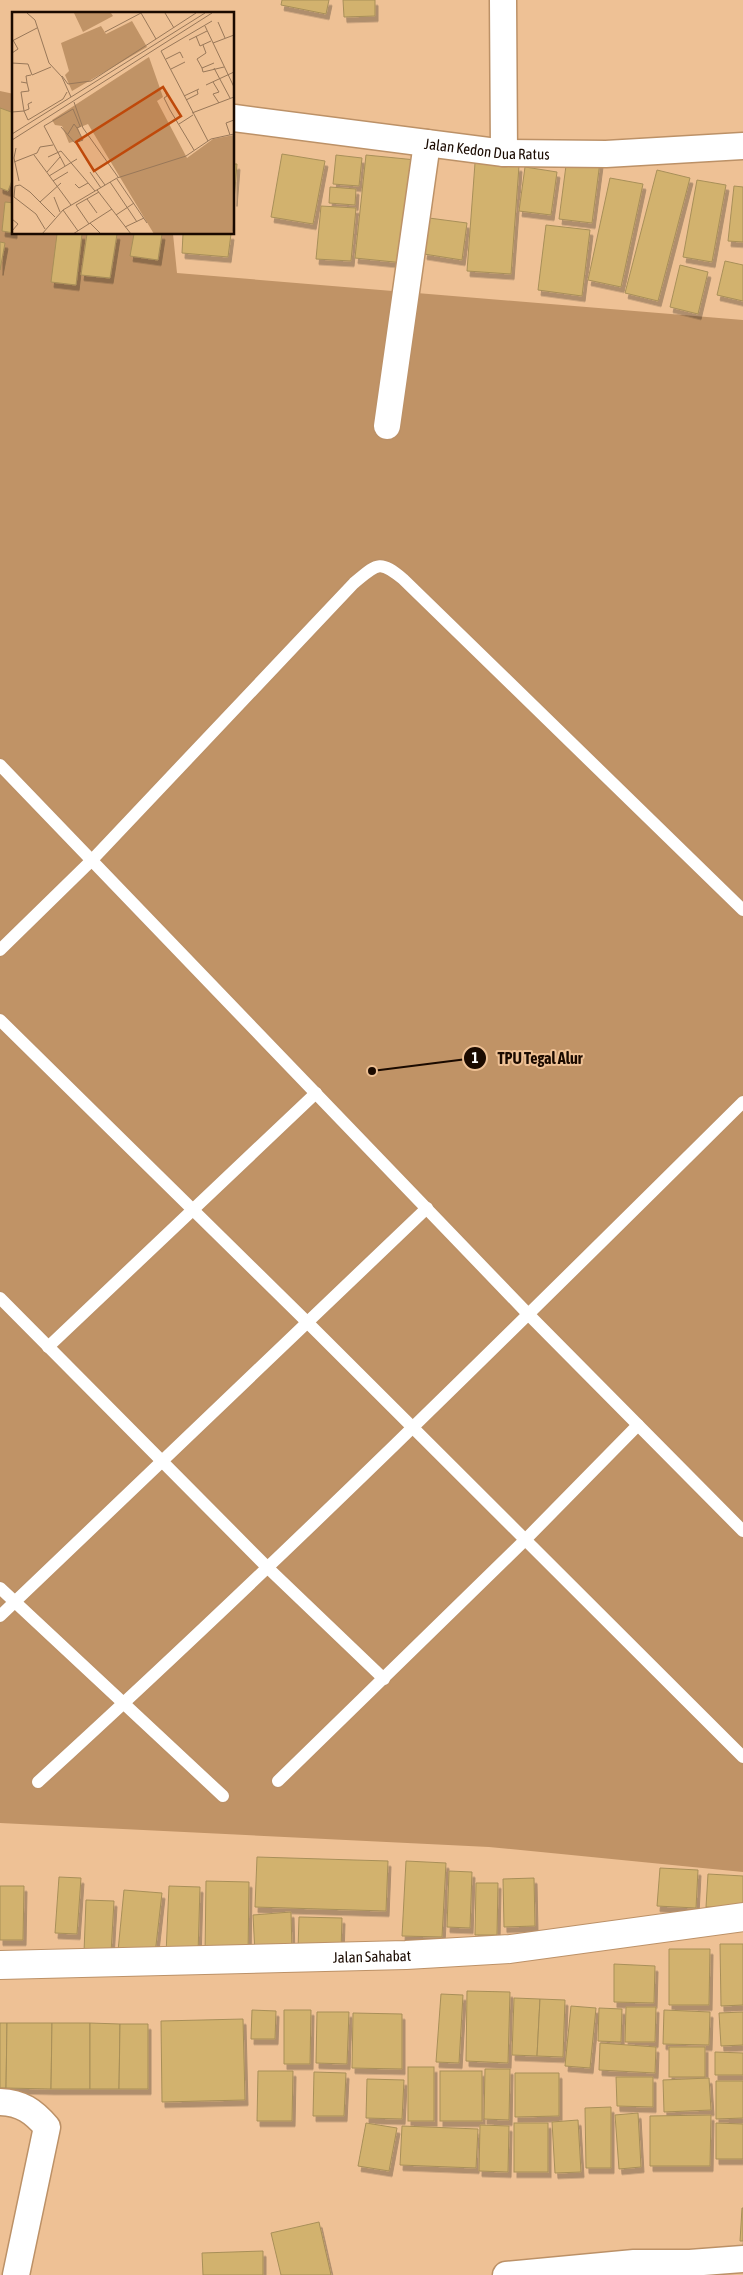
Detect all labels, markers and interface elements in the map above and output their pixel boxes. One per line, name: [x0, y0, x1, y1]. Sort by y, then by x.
inset map: [12, 12, 235, 235]
street label: Jalan Kedon Dua Ratus: [424, 134, 550, 162]
callout: TPU Tegal Alur: [462, 1043, 592, 1074]
text: 1: [471, 1049, 479, 1066]
text: TPU Tegal Alur: [498, 1049, 583, 1067]
street label: Jalan Sahabat: [333, 1946, 411, 1965]

